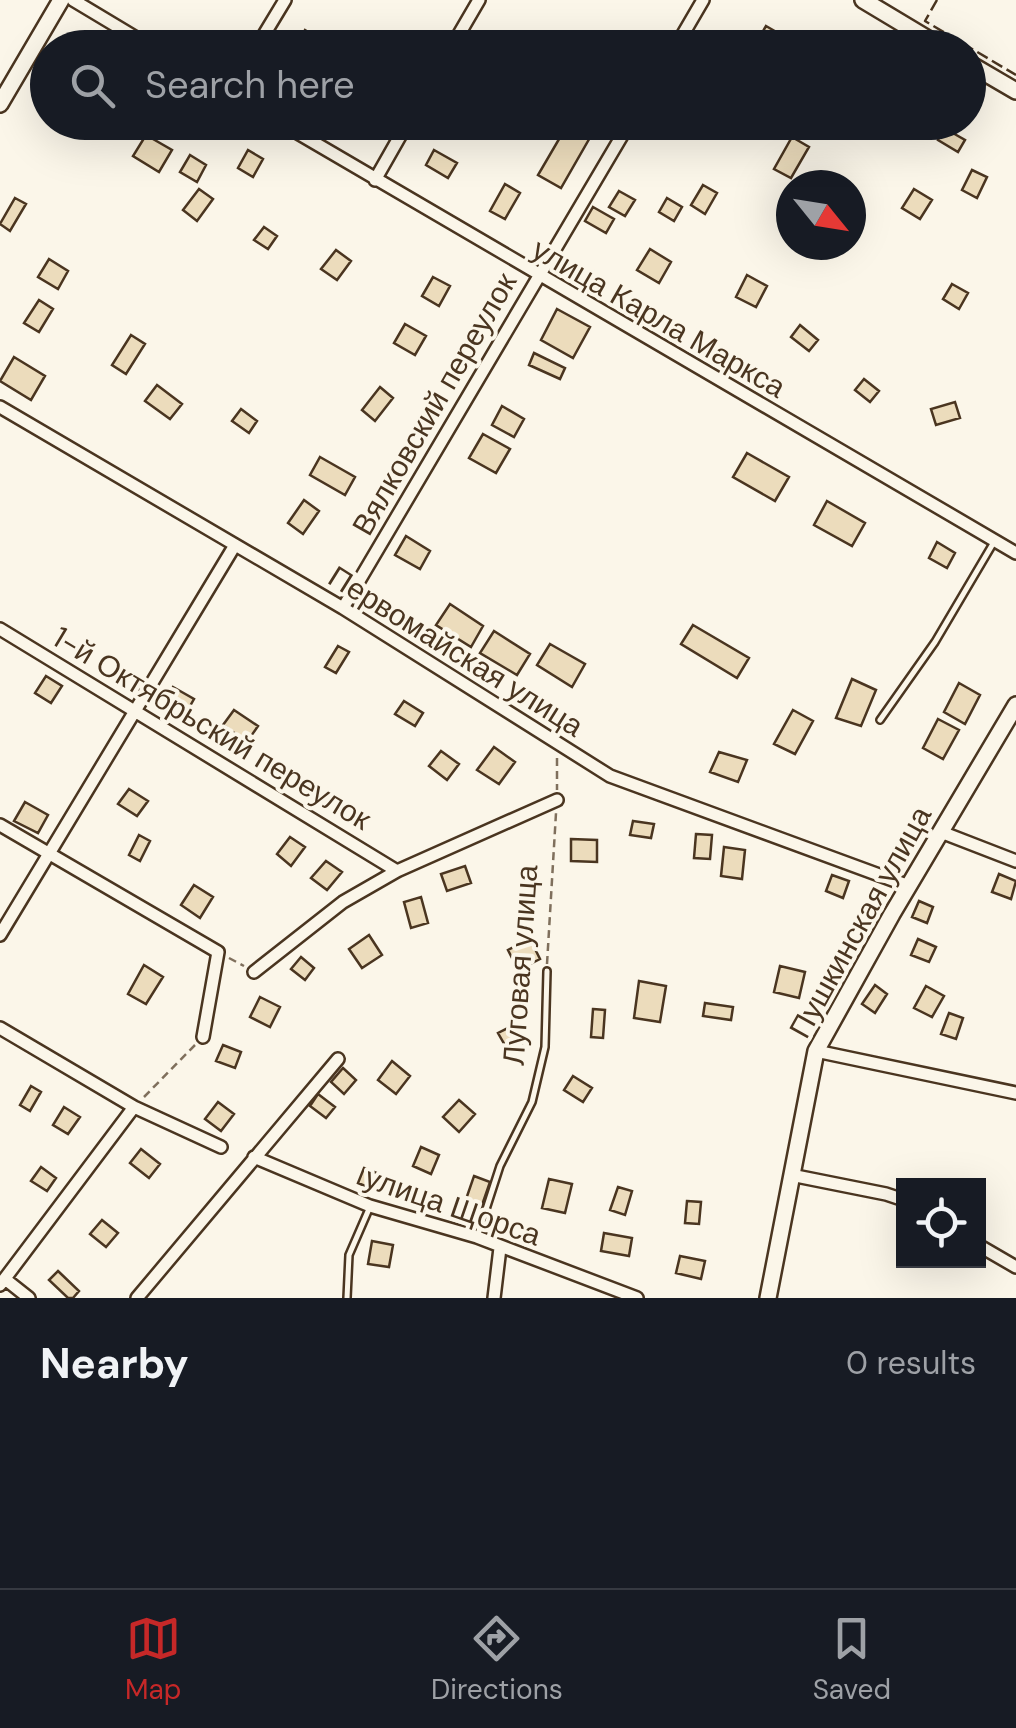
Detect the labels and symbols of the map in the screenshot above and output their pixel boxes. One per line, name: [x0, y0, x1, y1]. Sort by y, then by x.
north arrow: [776, 170, 866, 260]
street label: улица Карла Маркса: [525, 230, 793, 407]
street label: Вялковский переулок: [343, 265, 526, 542]
street label: Первомайская улица: [321, 557, 591, 745]
street label: 1-й Октябрьский переулок: [46, 618, 379, 839]
street label: Пушкинская улица: [780, 799, 940, 1045]
street label: Луговая улица: [494, 863, 546, 1067]
street label: улица Щорса: [360, 1158, 546, 1254]

